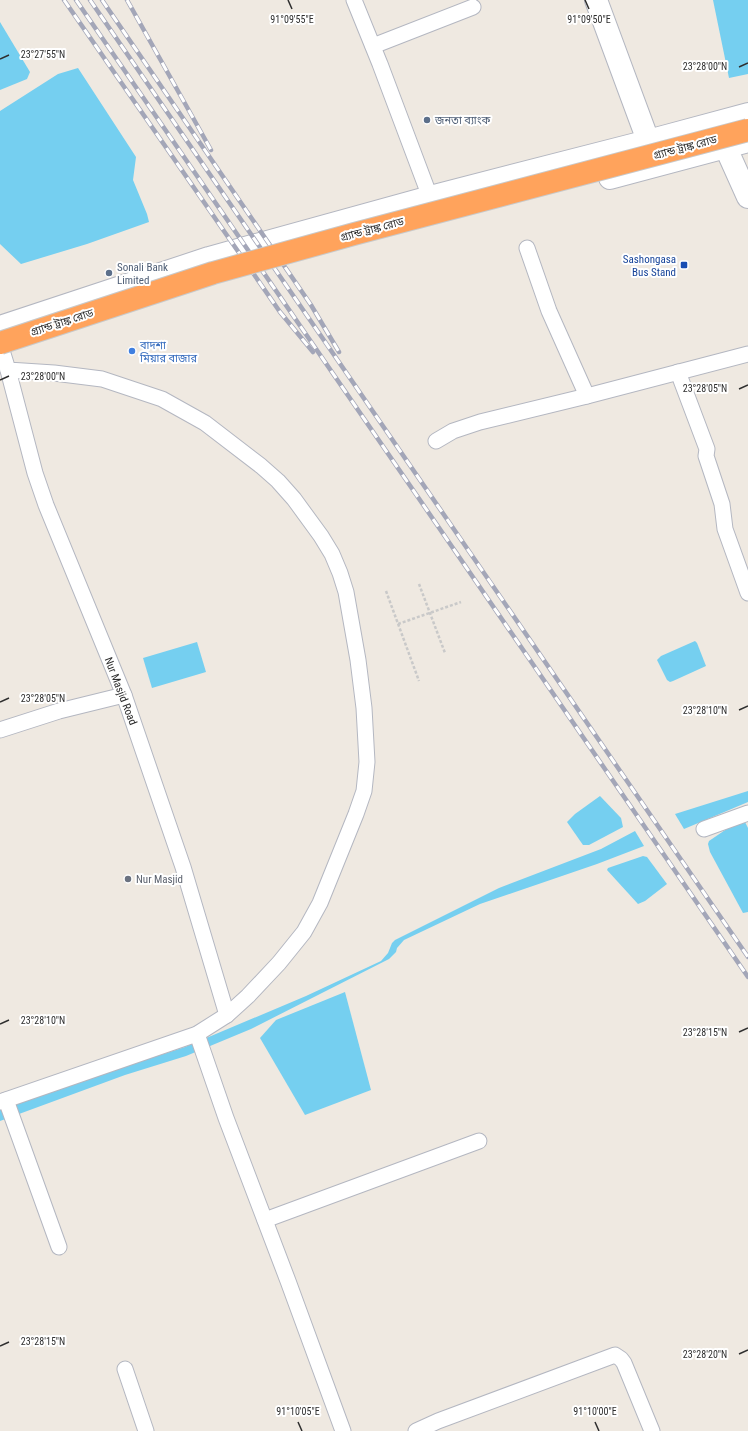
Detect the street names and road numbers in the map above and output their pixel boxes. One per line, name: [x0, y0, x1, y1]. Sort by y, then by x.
street label: গ্র্যান্ড ট্রাঙ্ক রোড: [652, 133, 718, 162]
street label: গ্র্যান্ড ট্রাঙ্ক রোড: [339, 215, 405, 244]
street label: গ্র্যান্ড ট্রাঙ্ক রোড: [29, 306, 95, 339]
street label: Nur Masjid Road: [102, 655, 139, 727]

